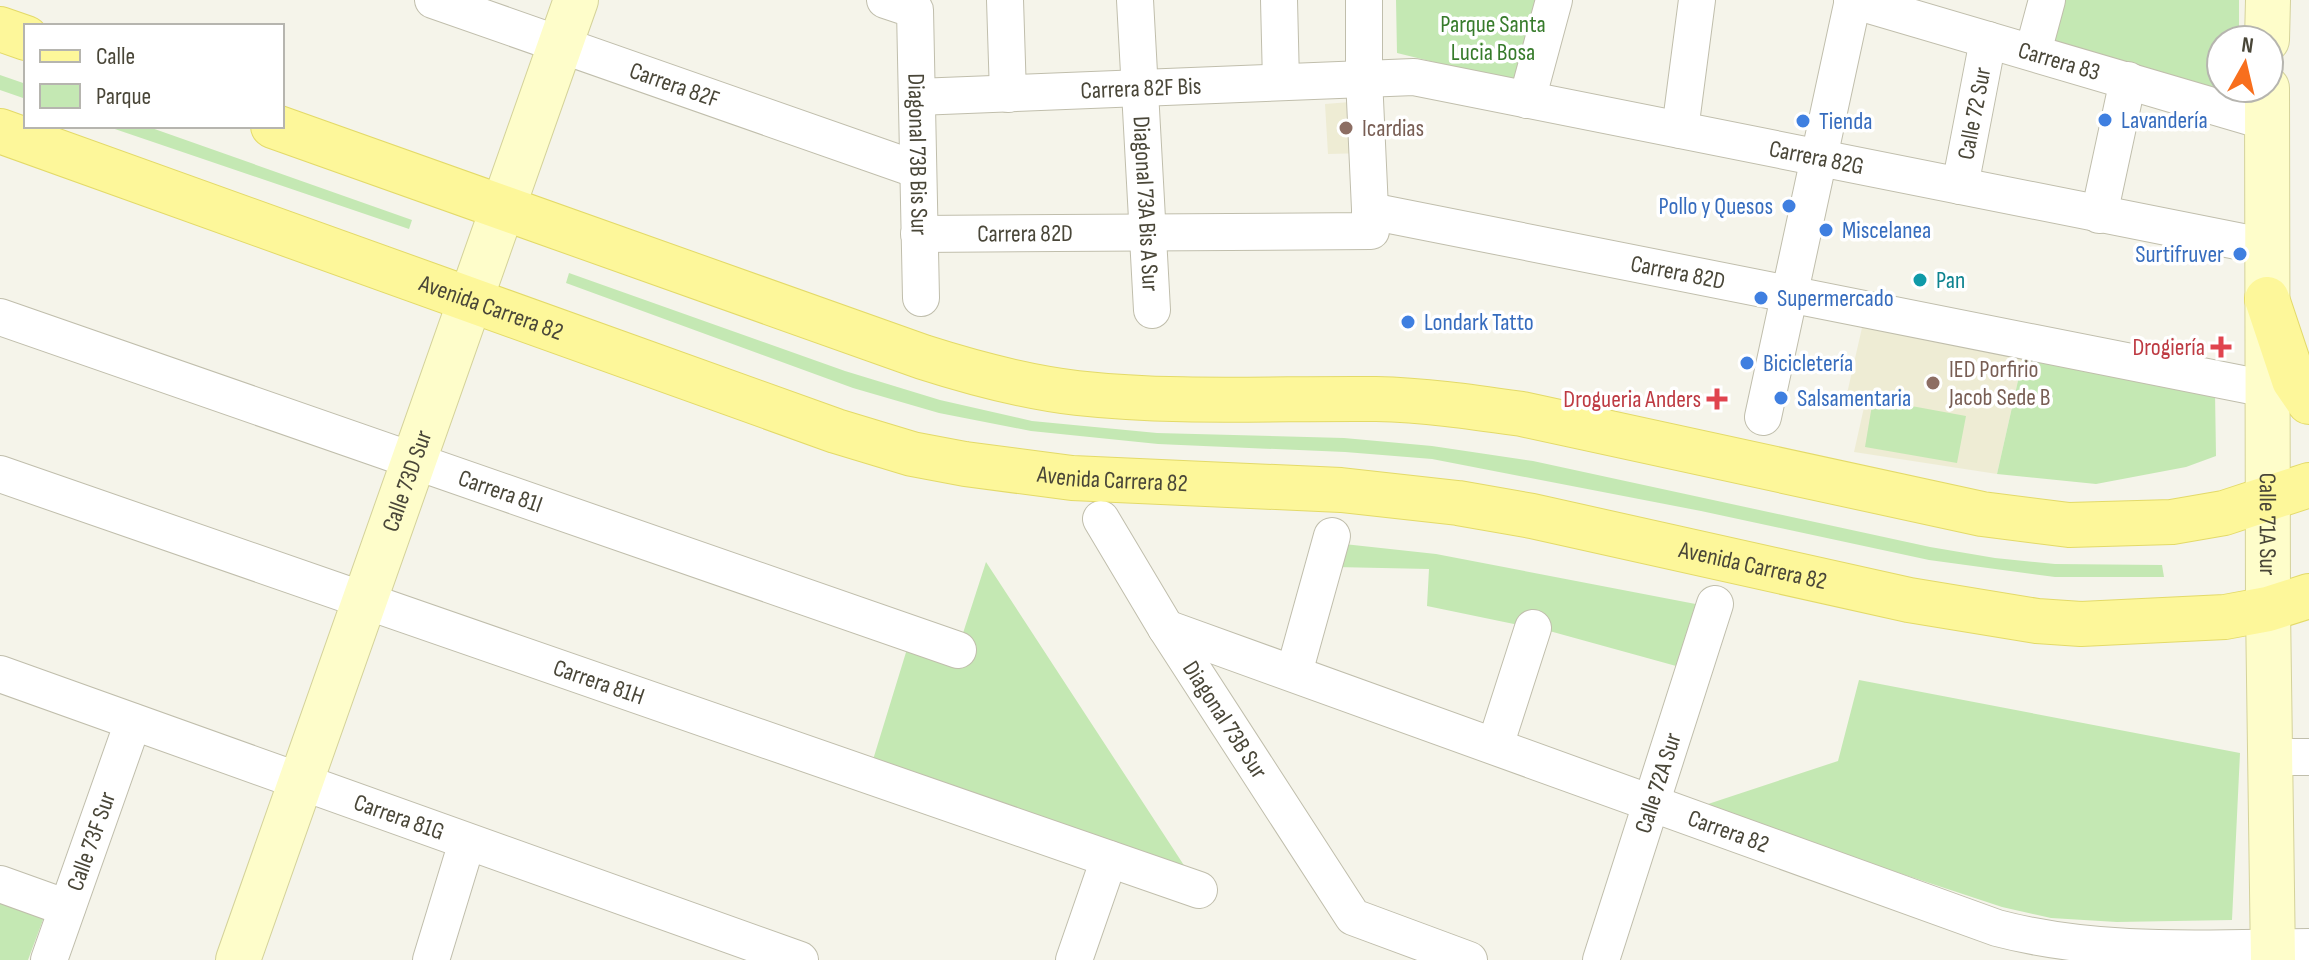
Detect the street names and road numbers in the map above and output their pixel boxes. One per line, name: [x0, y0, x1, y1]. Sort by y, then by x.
street label: Carrera 83: [2015, 35, 2103, 87]
street label: Carrera 82F: [626, 56, 723, 114]
street label: Calle 72 Sur: [1951, 65, 1997, 162]
street label: Carrera 82F Bis: [1080, 71, 1202, 105]
street label: Diagonal 73B Bis Sur: [902, 73, 934, 236]
street label: Diagonal 73A Bis A Sur: [1127, 115, 1165, 292]
street label: Carrera 82G: [1767, 134, 1867, 181]
street label: Carrera 82D: [977, 218, 1073, 248]
street label: Carrera 82D: [1628, 249, 1728, 296]
street label: Avenida Carrera 82: [415, 268, 567, 346]
street label: Calle 73D Sur: [376, 426, 438, 535]
street label: Avenida Carrera 82: [1035, 459, 1188, 498]
street label: Carrera 81I: [455, 463, 547, 519]
street label: Calle 71A Sur: [2253, 473, 2282, 575]
street label: Avenida Carrera 82: [1675, 535, 1830, 596]
street label: Carrera 81H: [550, 653, 648, 711]
street label: Diagonal 73B Sur: [1177, 655, 1274, 784]
street label: Calle 72A Sur: [1628, 729, 1687, 837]
street label: Carrera 81G: [350, 787, 448, 846]
street label: Calle 73F Sur: [60, 788, 122, 895]
street label: Carrera 82: [1684, 803, 1773, 859]

